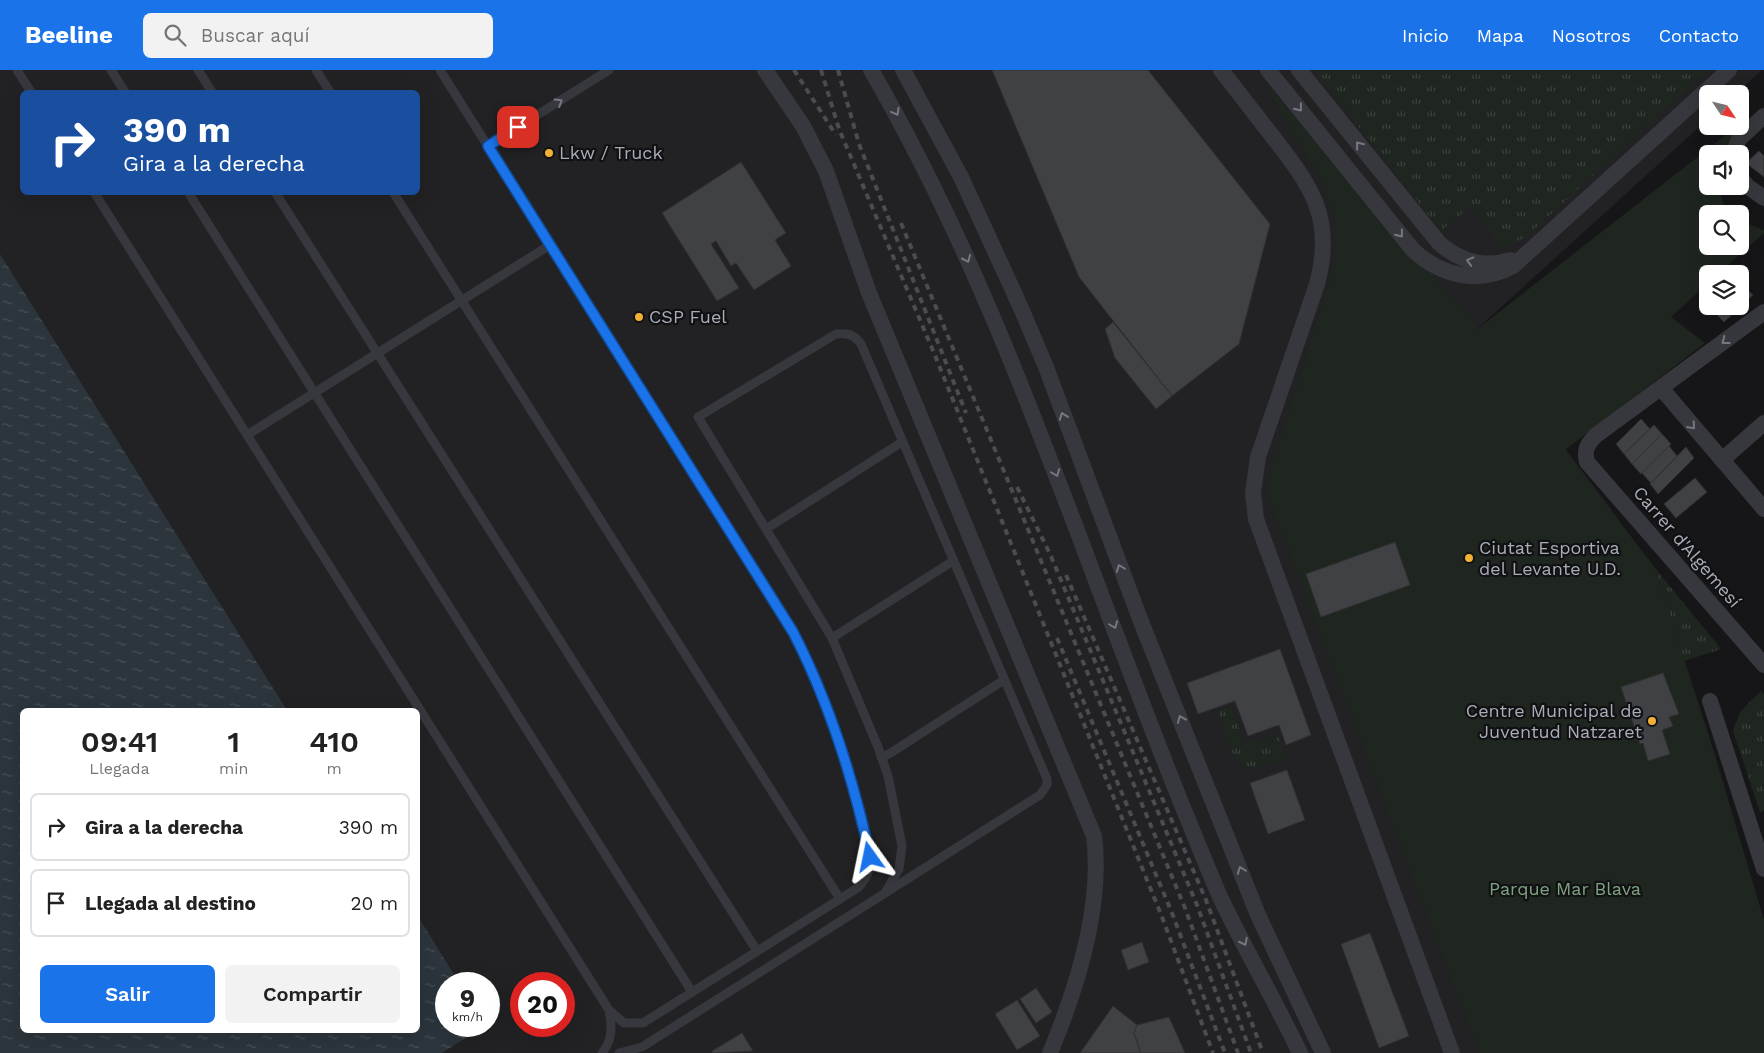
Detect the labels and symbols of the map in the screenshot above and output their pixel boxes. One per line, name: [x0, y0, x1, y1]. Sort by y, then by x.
north arrow: [1699, 85, 1749, 135]
one-way arrow: [553, 98, 562, 108]
one-way arrow: [1293, 102, 1301, 111]
pin: [497, 106, 539, 148]
one-way arrow: [889, 107, 899, 116]
place label: Lkw / Truck: [559, 142, 663, 163]
one-way arrow: [1357, 142, 1365, 151]
marker: Lkw / Truck: [543, 147, 555, 159]
one-way arrow: [1395, 229, 1404, 238]
one-way arrow: [960, 254, 971, 263]
one-way arrow: [1466, 256, 1474, 266]
place label: CSP Fuel: [649, 306, 727, 327]
marker: CSP Fuel: [633, 311, 645, 323]
one-way arrow: [1721, 335, 1731, 344]
one-way arrow: [1059, 412, 1069, 420]
one-way arrow: [1686, 420, 1695, 429]
one-way arrow: [1050, 468, 1061, 477]
street label: Carrer d'Algemesí: [1629, 482, 1746, 612]
place label: Ciutat Esportiva del Levante U.D.: [1479, 537, 1621, 579]
marker: Ciutat Esportiva del Levante U.D.: [1463, 552, 1475, 564]
one-way arrow: [1116, 564, 1126, 573]
one-way arrow: [1108, 620, 1118, 629]
place label: Centre Municipal de Juventud Natzaret: [1466, 700, 1642, 742]
one-way arrow: [1177, 715, 1187, 724]
marker: Centre Municipal de Juventud Natzaret: [1646, 715, 1658, 727]
position arrow: [843, 830, 895, 882]
one-way arrow: [1237, 866, 1247, 875]
park label: Parque Mar Blava: [1489, 878, 1641, 899]
one-way arrow: [1238, 937, 1248, 946]
speed limit sign: 20: [510, 972, 575, 1037]

